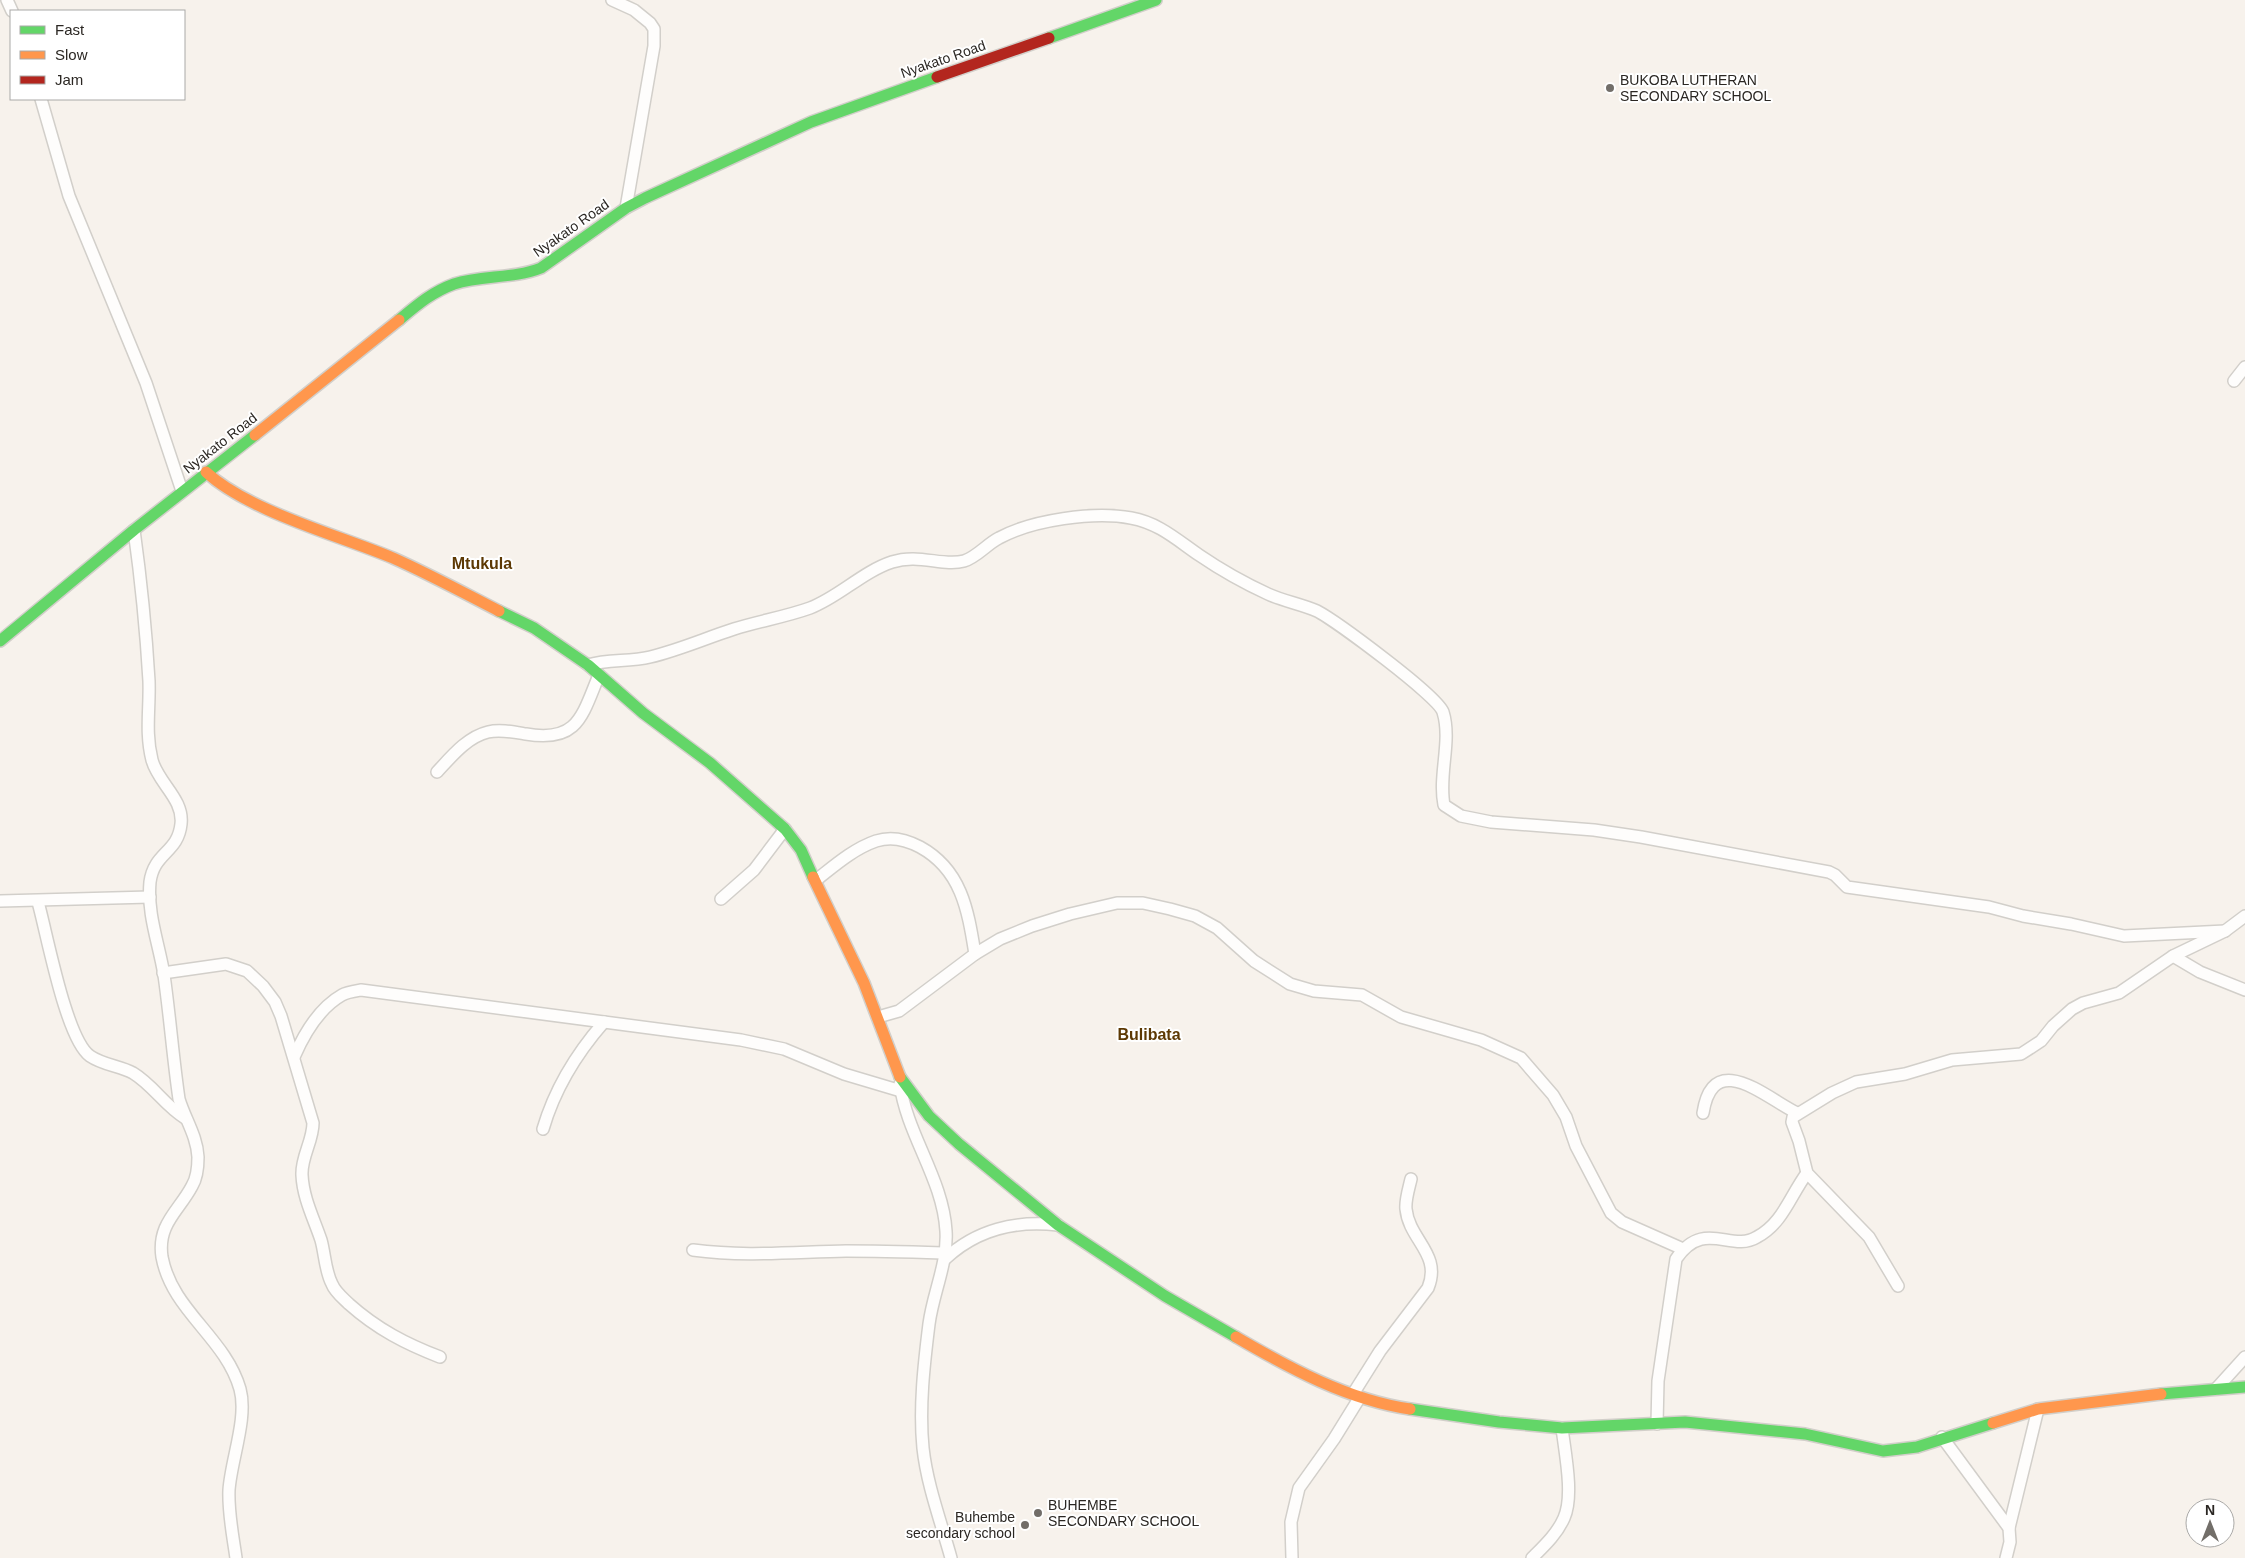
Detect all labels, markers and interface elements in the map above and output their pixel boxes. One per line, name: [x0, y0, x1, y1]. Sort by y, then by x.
legend: [10, 10, 185, 100]
text: Fast: [55, 21, 85, 38]
street label: Nyakato Road: [898, 37, 988, 81]
text: Slow: [55, 46, 88, 63]
text: Jam: [55, 71, 83, 88]
place label: BUKOBA LUTHERAN SECONDARY SCHOOL: [1620, 72, 1771, 104]
marker: BUKOBA LUTHERAN SECONDARY SCHOOL: [1604, 82, 1616, 94]
street label: Nyakato Road: [530, 196, 612, 260]
street label: Nyakato Road: [180, 409, 260, 477]
district label: Mtukula: [452, 555, 512, 572]
district label: Bulibata: [1117, 1026, 1181, 1043]
place label: BUHEMBE SECONDARY SCHOOL: [1048, 1497, 1199, 1529]
north arrow: [2185, 1498, 2235, 1548]
text: N: [2205, 1502, 2215, 1518]
marker: BUHEMBE SECONDARY SCHOOL: [1032, 1507, 1044, 1519]
place label: Buhembe secondary school: [906, 1509, 1015, 1541]
marker: Buhembe secondary school: [1019, 1519, 1031, 1531]

